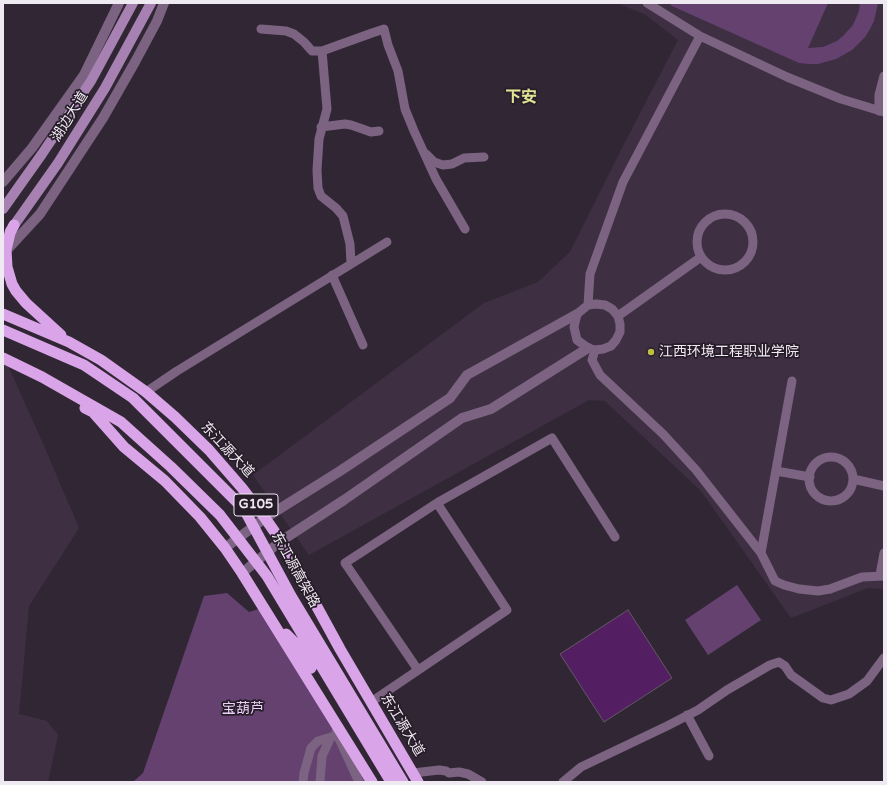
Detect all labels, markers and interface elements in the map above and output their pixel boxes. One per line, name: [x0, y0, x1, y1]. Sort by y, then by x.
district label: 下安: [505, 88, 537, 108]
street label: 湖边大道: [48, 89, 92, 145]
place label: 江西环境工程职业学院: [659, 344, 799, 360]
marker: 江西环境工程职业学院: [646, 347, 656, 357]
street label: 东江源大道: [197, 419, 257, 481]
road number: G105: [234, 494, 278, 516]
street label: 东江源高架路: [267, 529, 323, 611]
street label: 东江源大道: [377, 691, 427, 759]
park label: 宝葫芦: [222, 701, 264, 717]

